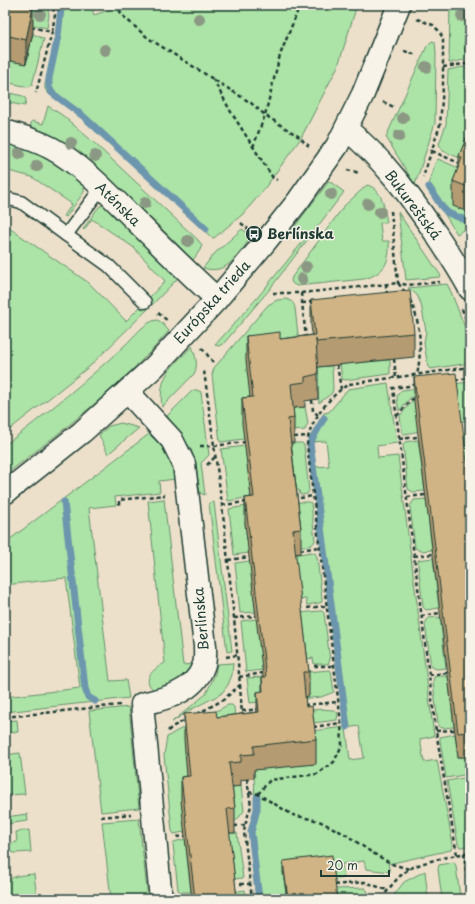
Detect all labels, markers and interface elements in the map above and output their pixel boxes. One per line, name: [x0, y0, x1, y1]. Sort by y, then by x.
street label: Bukureštská: [380, 165, 447, 244]
street label: Aténska: [91, 177, 146, 231]
place label: Berlínska: [267, 223, 334, 244]
bus stop icon: Berlínska: [244, 224, 264, 244]
street label: Európska trieda: [168, 255, 255, 348]
street label: Berlínska: [187, 586, 214, 652]
scale bar: [321, 852, 389, 878]
text: 20 m: [327, 856, 358, 874]

